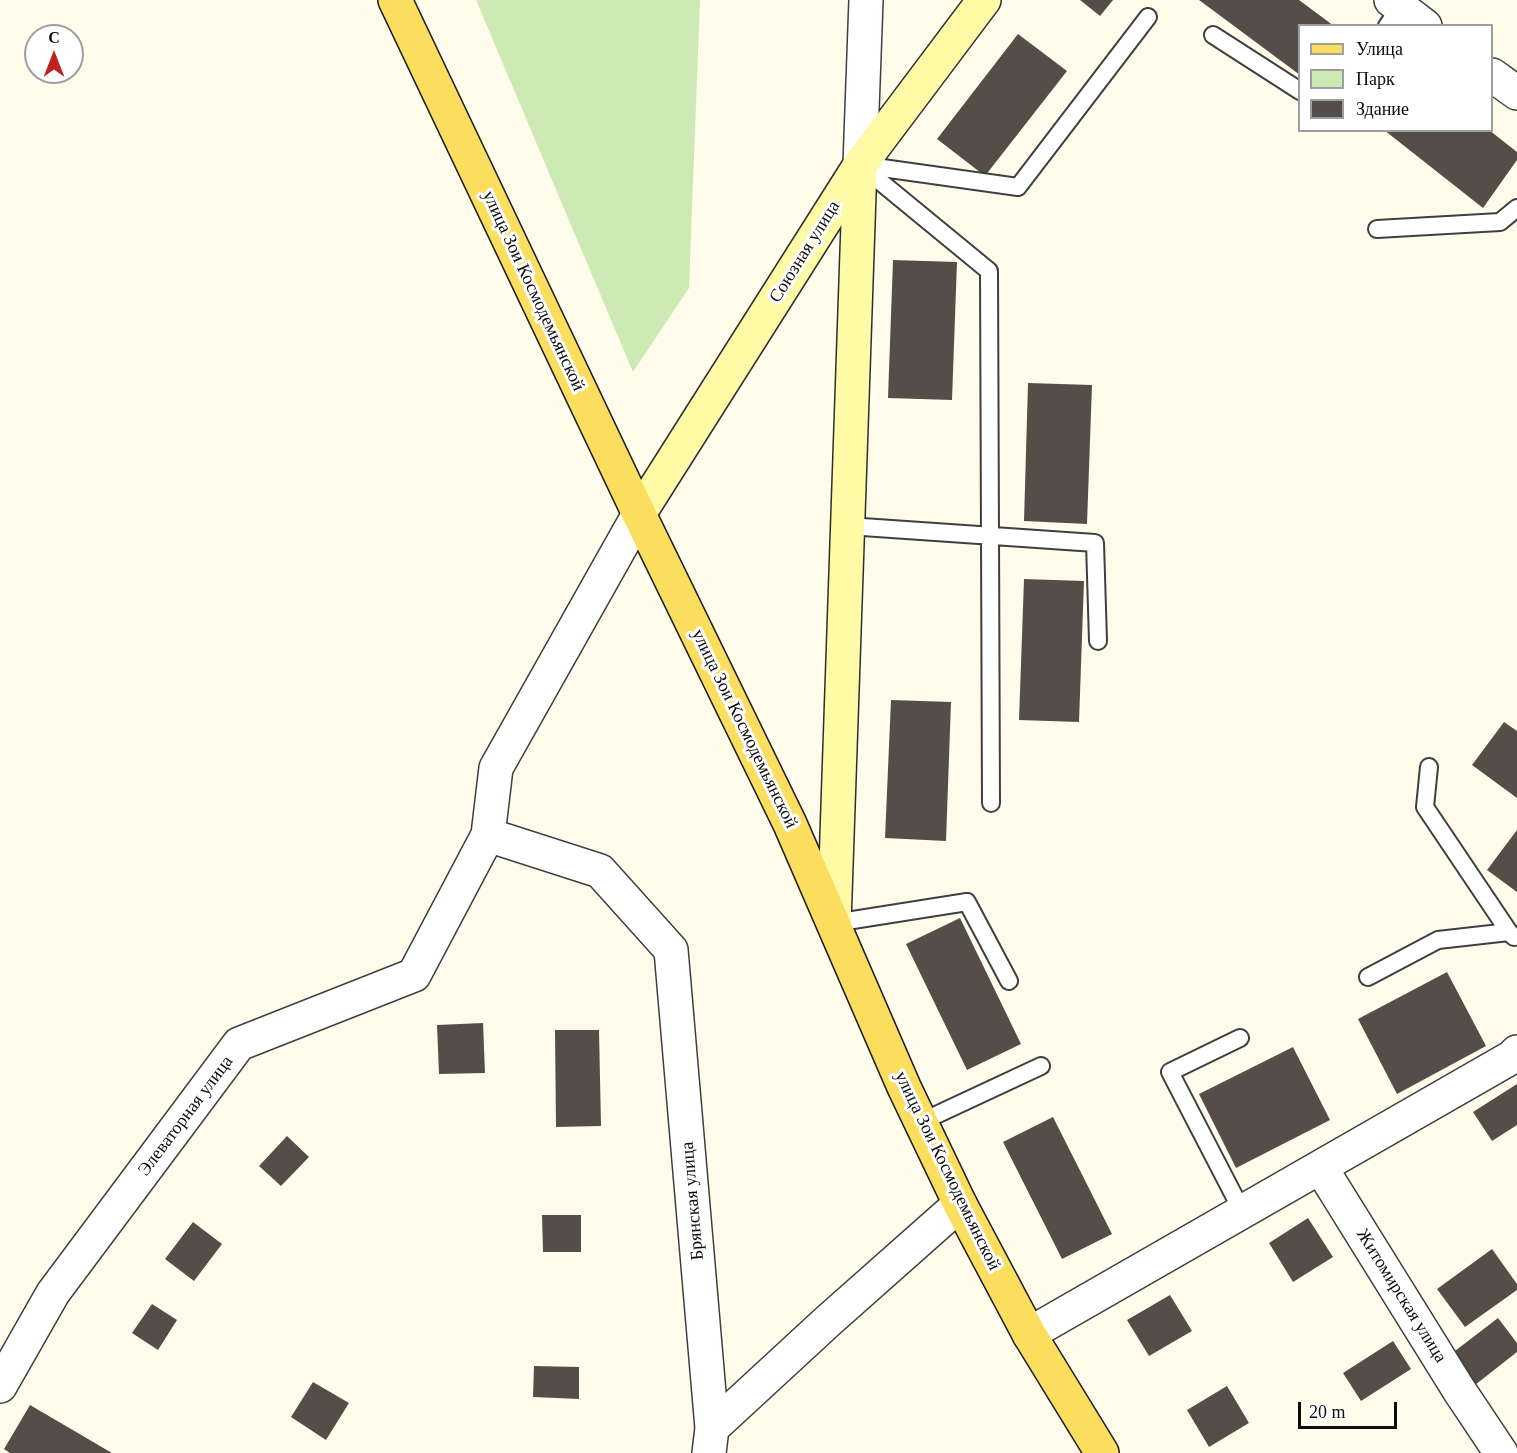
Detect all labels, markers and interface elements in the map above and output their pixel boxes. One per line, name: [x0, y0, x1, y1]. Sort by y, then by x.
north arrow: [24, 24, 84, 84]
legend: [1298, 24, 1493, 132]
text: С: [48, 29, 60, 46]
text: Улица: [1356, 39, 1403, 59]
text: Парк: [1356, 69, 1395, 89]
text: Здание: [1356, 99, 1409, 119]
street label: улица Зои Космодемьянской: [477, 187, 589, 395]
street label: Союзная улица: [765, 197, 845, 307]
street label: улица Зои Космодемьянской: [686, 626, 802, 832]
street label: Элеваторная улица: [134, 1052, 238, 1180]
street label: улица Зои Космодемьянской: [889, 1068, 1005, 1274]
street label: Брянская улица: [677, 1141, 709, 1261]
street label: Житомирская улица: [1351, 1225, 1451, 1367]
scale bar: [1301, 1390, 1400, 1428]
text: 20 m: [1309, 1402, 1346, 1422]

